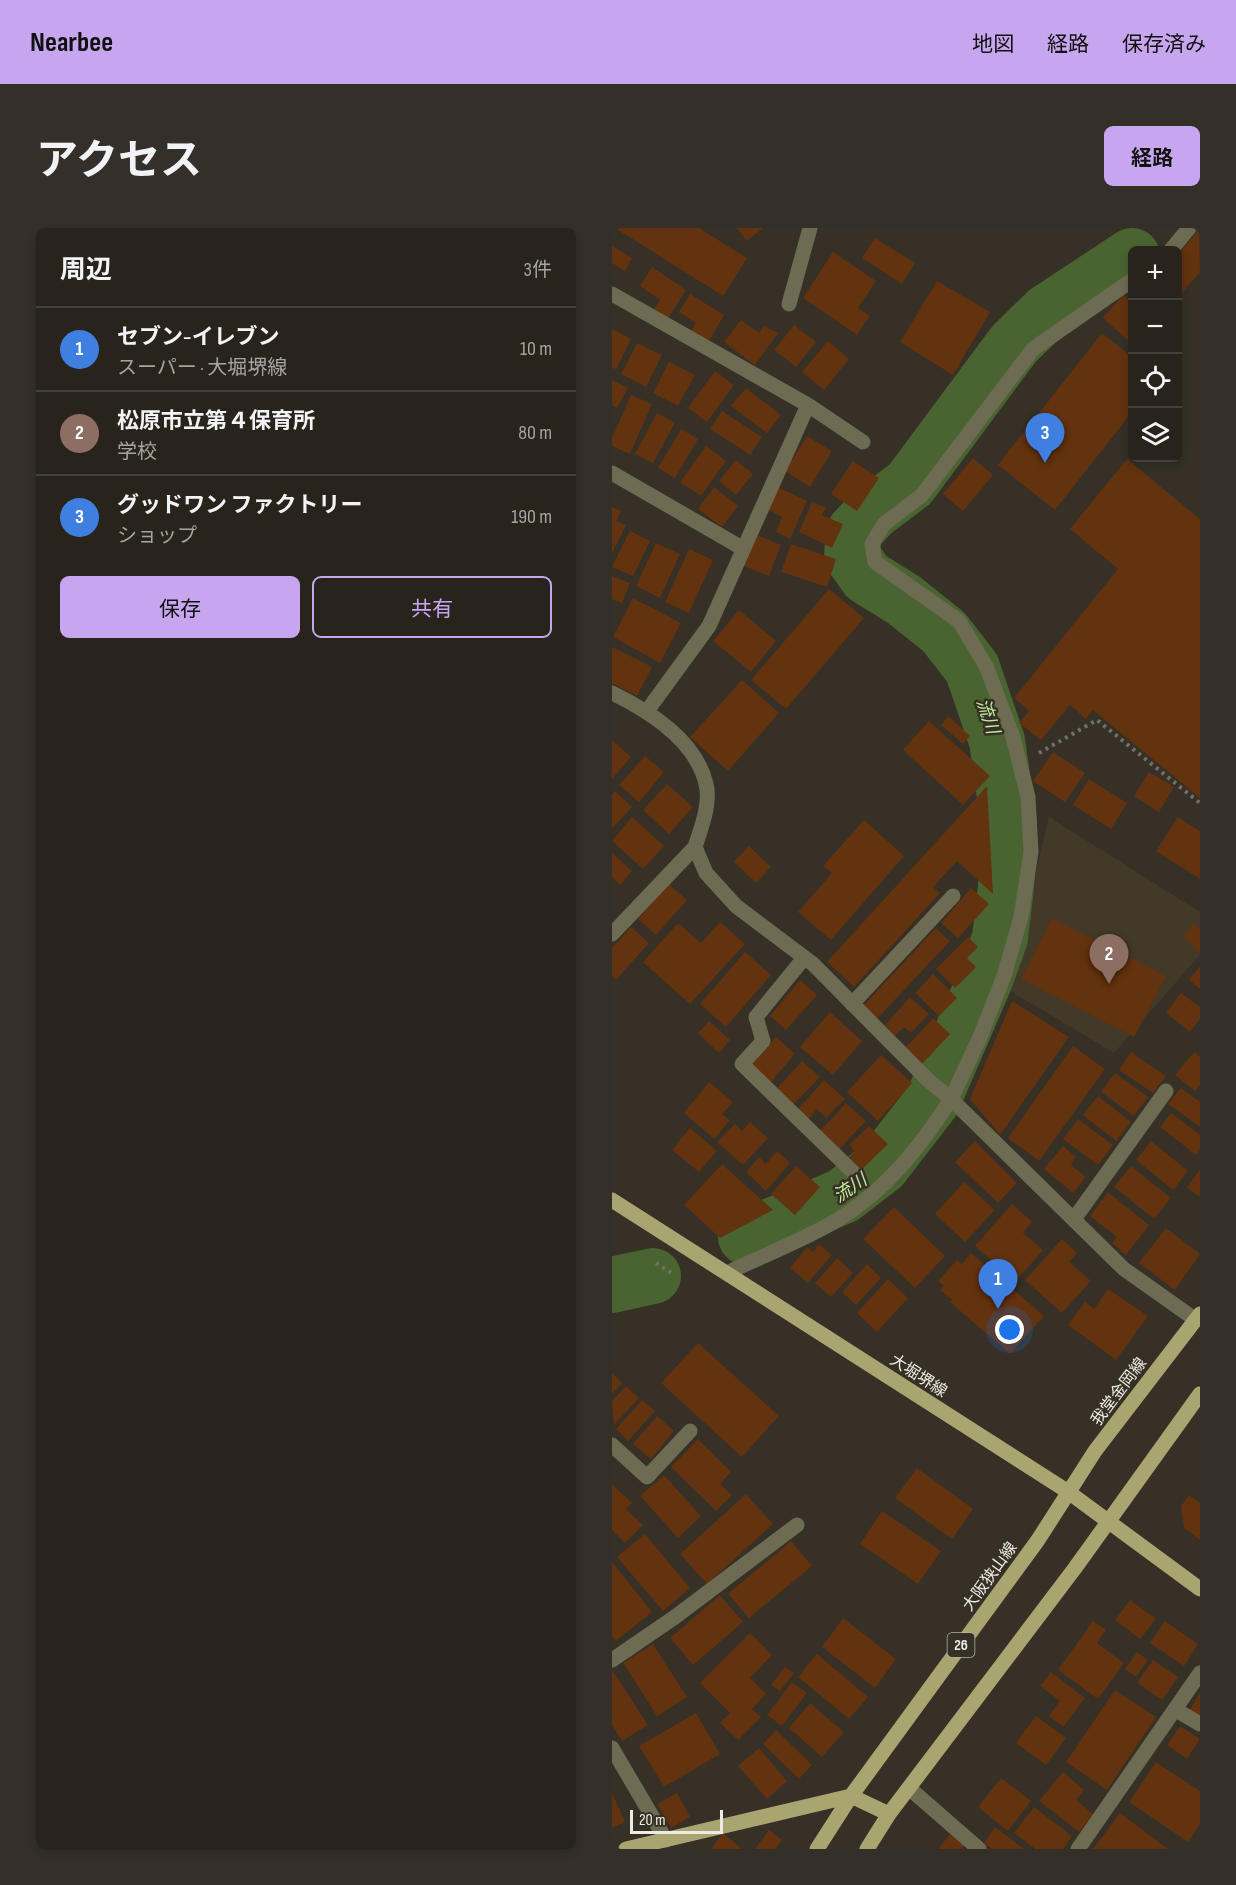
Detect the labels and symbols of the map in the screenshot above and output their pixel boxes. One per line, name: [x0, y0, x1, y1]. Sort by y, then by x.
pin: 3: [1026, 414, 1064, 463]
water label: 流川: [972, 696, 1004, 738]
pin: 2: [1090, 934, 1128, 984]
water label: 流川: [829, 1169, 873, 1207]
pin: 1: [978, 1260, 1018, 1309]
your location: [995, 1315, 1024, 1344]
street label: 大堀堺線: [886, 1351, 950, 1402]
street label: 我堂金岡線: [1088, 1354, 1151, 1430]
street label: 大阪狭山線: [959, 1539, 1021, 1615]
road number: 26: [948, 1633, 974, 1657]
scale bar: [630, 1807, 723, 1834]

